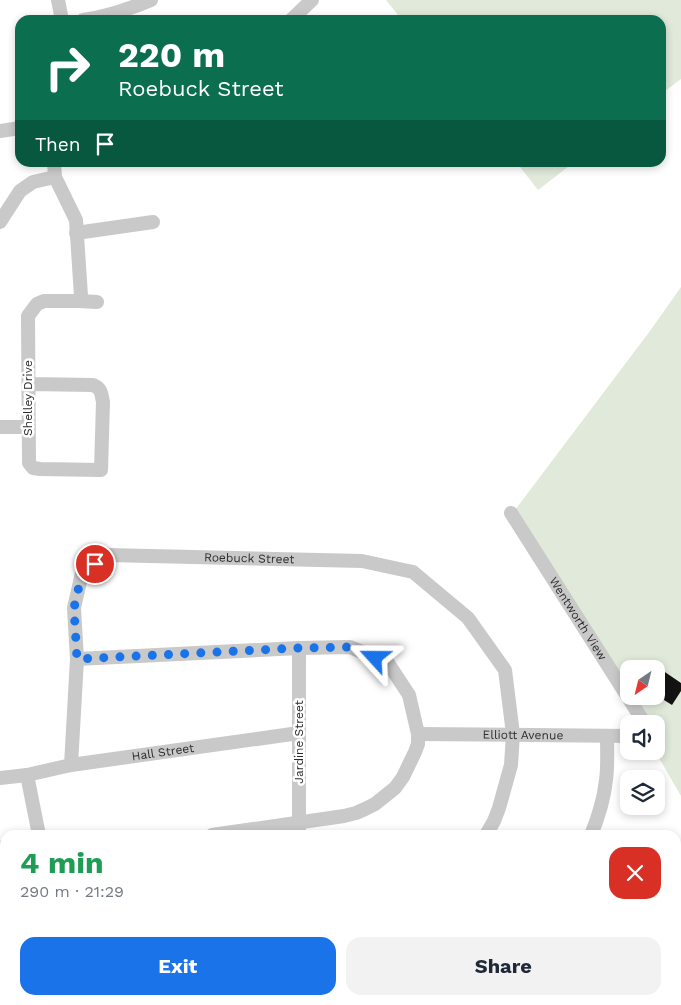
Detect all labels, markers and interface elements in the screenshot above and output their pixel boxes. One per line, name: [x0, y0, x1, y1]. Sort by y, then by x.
text: 220 m: [118, 34, 225, 76]
icon: right: [35, 35, 100, 100]
text: Roebuck Street: [118, 76, 284, 101]
icon: arrive: [91, 130, 119, 158]
text: Then: [35, 133, 81, 156]
street label: Shelley Drive: [21, 360, 35, 436]
pin: [74, 543, 116, 585]
icon: arrive: [81, 550, 109, 578]
street label: Roebuck Street: [204, 550, 295, 566]
street label: Wentworth View: [546, 574, 610, 663]
position arrow: [348, 631, 400, 683]
north arrow: [620, 660, 665, 705]
map controls: [620, 660, 665, 815]
street label: Jardine Street: [292, 700, 306, 784]
button: sound: [620, 715, 665, 760]
street label: Elliott Avenue: [483, 728, 563, 742]
street label: Hall Street: [131, 741, 195, 763]
button: layers: [620, 770, 665, 815]
text: 4 min: [20, 845, 104, 880]
button: close: [609, 847, 661, 899]
text: 290 m · 21:29: [20, 882, 124, 901]
button: Exit: [20, 937, 336, 995]
button: Share: [346, 937, 661, 995]

